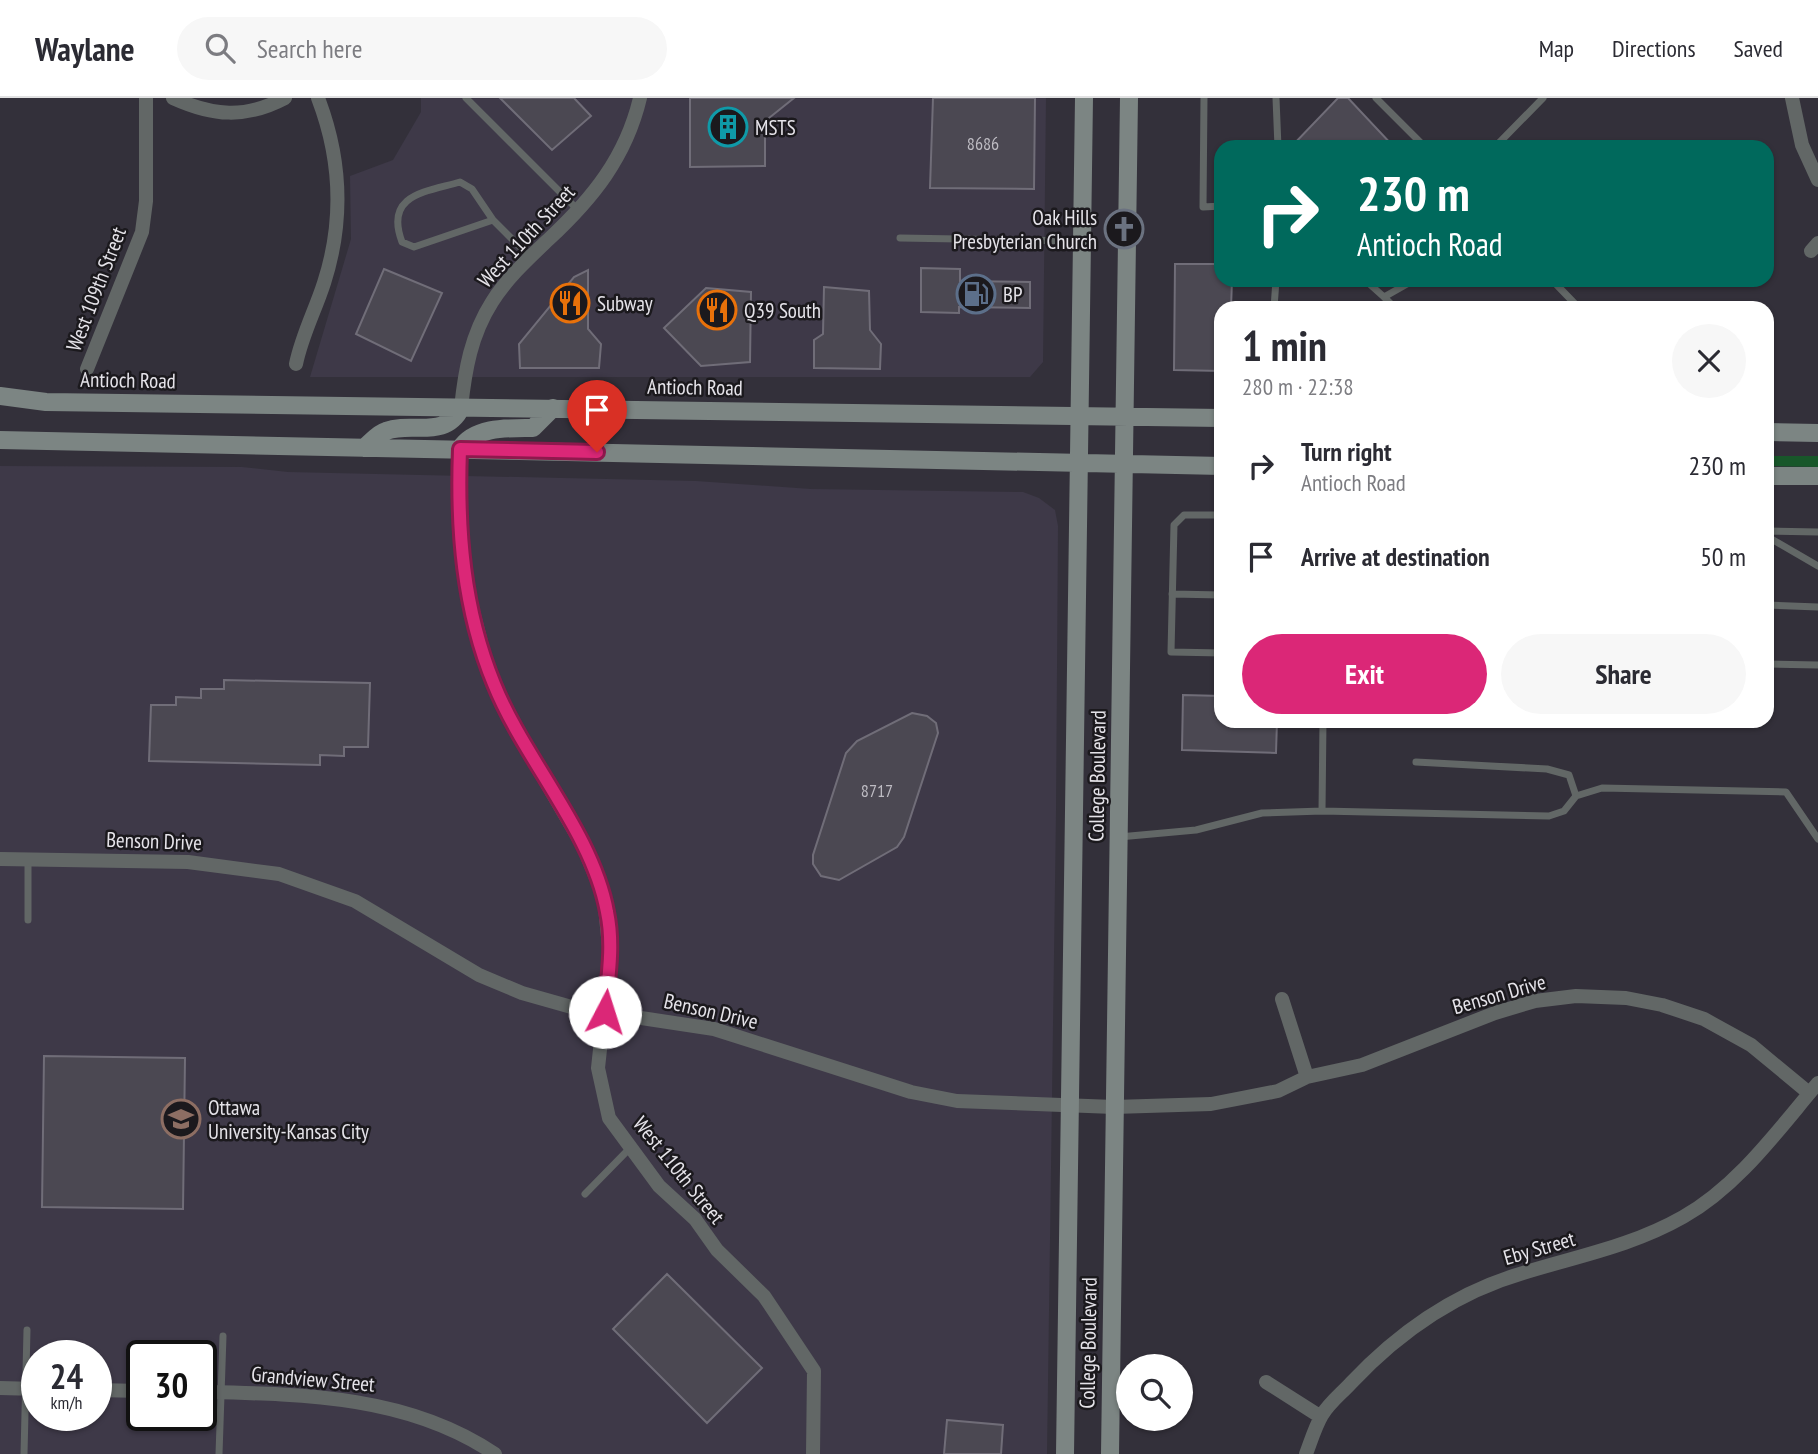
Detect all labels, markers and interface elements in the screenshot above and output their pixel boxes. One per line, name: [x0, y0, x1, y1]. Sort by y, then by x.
search box: [177, 17, 667, 80]
text: Waylane: [35, 27, 135, 70]
icon: search: [201, 29, 239, 67]
text: Search here: [257, 32, 362, 65]
text: Map: [1539, 33, 1574, 64]
text: Directions: [1612, 33, 1696, 64]
text: Saved: [1734, 33, 1783, 64]
building icon: MSTS: [707, 106, 749, 148]
place label: MSTS: [755, 114, 796, 141]
house number: 8686: [967, 132, 999, 155]
text: 230 m: [1357, 161, 1470, 225]
icon: right: [1242, 168, 1333, 259]
street label: West 110th Street: [472, 179, 581, 293]
place label: Oak Hills Presbyterian Church: [953, 204, 1097, 255]
church icon: Oak Hills Presbyterian Church: [1103, 208, 1145, 250]
street label: West 109th Street: [60, 223, 132, 355]
text: Antioch Road: [1357, 223, 1503, 265]
fuel station icon: BP: [955, 273, 997, 315]
place label: BP: [1003, 281, 1022, 308]
restaurant icon: Subway: [549, 282, 591, 324]
restaurant icon: Q39 South: [696, 289, 738, 331]
place label: Subway: [597, 290, 653, 317]
place label: Q39 South: [744, 297, 821, 324]
text: 1 min: [1242, 318, 1327, 373]
button: close: [1672, 324, 1746, 398]
street label: Antioch Road: [80, 366, 176, 394]
text: 280 m · 22:38: [1242, 372, 1354, 401]
street label: Antioch Road: [647, 373, 743, 401]
pin: [567, 380, 627, 452]
icon: arrive: [578, 391, 616, 429]
text: Turn right: [1301, 435, 1392, 468]
icon: right: [1242, 447, 1280, 485]
text: 230 m: [1688, 449, 1746, 482]
text: Antioch Road: [1301, 468, 1406, 497]
icon: arrive: [1242, 538, 1280, 576]
text: Arrive at destination: [1301, 540, 1490, 573]
text: 50 m: [1700, 540, 1746, 573]
button: Exit: [1242, 634, 1487, 714]
button: Share: [1501, 634, 1746, 714]
street label: College Boulevard: [1082, 710, 1112, 842]
house number: 8717: [861, 779, 893, 802]
street label: Benson Drive: [106, 826, 202, 856]
street label: Benson Drive: [1449, 968, 1549, 1020]
position arrow: [568, 975, 642, 1049]
street label: Benson Drive: [661, 987, 761, 1035]
place label: Ottawa University-Kansas City: [208, 1094, 369, 1145]
school or university icon: Ottawa University-Kansas City: [160, 1098, 202, 1140]
street label: West 110th Street: [627, 1111, 731, 1229]
street label: Eby Street: [1500, 1225, 1578, 1271]
street label: College Boulevard: [1073, 1277, 1103, 1409]
speed limit sign: 30: [126, 1340, 217, 1431]
text: 24: [50, 1353, 83, 1399]
map controls: [1116, 1354, 1193, 1431]
button: search: [1116, 1354, 1193, 1431]
street label: Grandview Street: [250, 1360, 376, 1398]
text: km/h: [51, 1391, 82, 1414]

